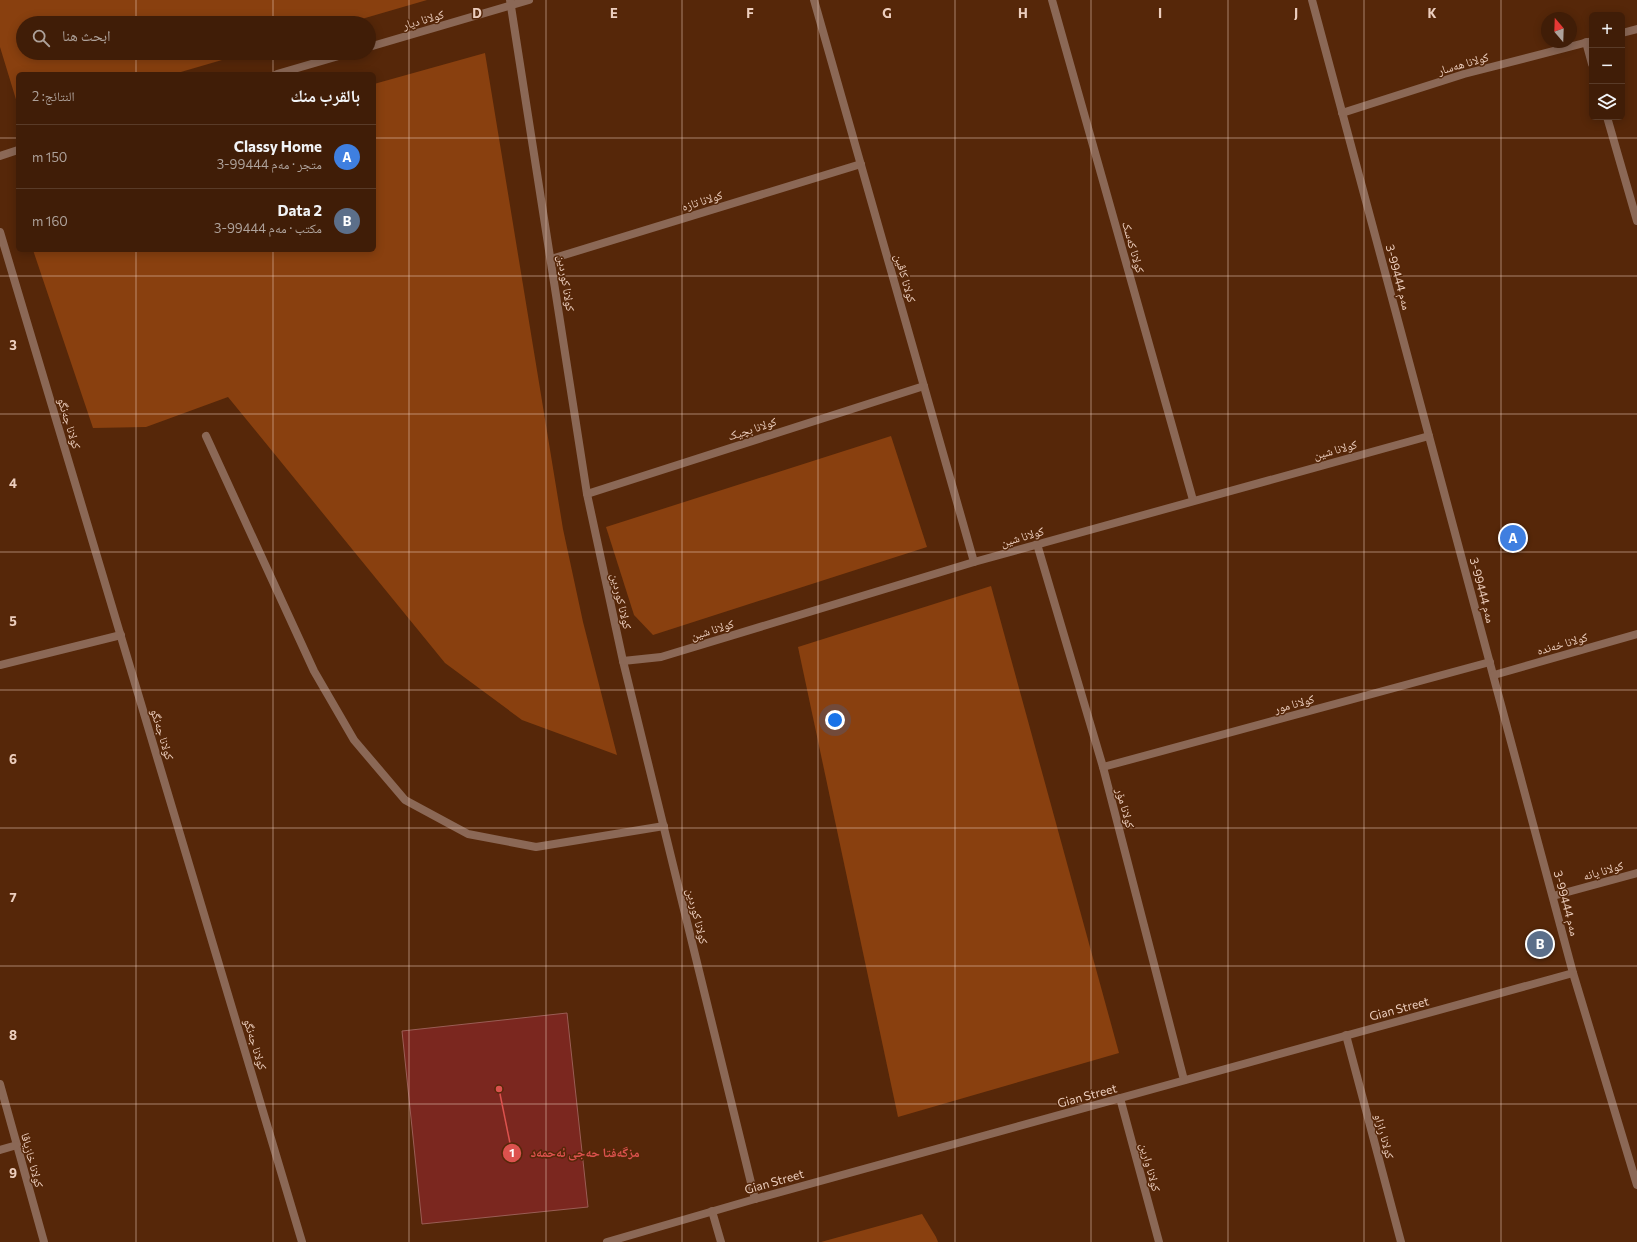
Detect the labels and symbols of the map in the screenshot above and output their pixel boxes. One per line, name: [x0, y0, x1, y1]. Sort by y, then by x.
text: D: [472, 5, 482, 21]
text: E: [610, 5, 618, 21]
text: F: [746, 5, 754, 21]
text: G: [882, 5, 892, 21]
text: H: [1018, 5, 1028, 21]
text: I: [1158, 5, 1162, 21]
text: J: [1294, 5, 1298, 21]
text: K: [1427, 5, 1437, 21]
street label: کولانا دیار: [400, 6, 446, 33]
north arrow: [1541, 12, 1577, 48]
street label: کولانا هه‌سار: [1435, 49, 1490, 77]
street label: کولانا تازە: [680, 187, 724, 213]
street label: کولانا کەسک: [1120, 220, 1148, 274]
street label: مەم 99444-3: [1382, 243, 1414, 312]
street label: کولانا کاڤین: [891, 252, 920, 304]
street label: کولانا کوردین: [554, 254, 578, 312]
text: 3: [9, 337, 17, 353]
street label: کولانا جەنگو: [55, 396, 84, 451]
street label: کولانا بچیک: [726, 414, 779, 444]
street label: کولانا شین: [1312, 436, 1359, 463]
text: 4: [9, 475, 17, 491]
street label: کولانا شین: [999, 523, 1046, 550]
pin: A: [1500, 523, 1526, 553]
street label: مەم 99444-3: [1466, 556, 1498, 625]
street label: کولانا کوردین: [608, 572, 635, 631]
text: 5: [9, 613, 17, 629]
street label: کولانا شین: [689, 616, 736, 643]
street label: کولانا خه‌نده‌: [1535, 629, 1589, 657]
street label: کولانا مور: [1271, 691, 1316, 715]
street label: کولانا جەنگو: [148, 707, 177, 762]
your location: [825, 710, 845, 730]
text: 6: [9, 751, 17, 767]
street label: کولانا مۆر: [1114, 785, 1138, 830]
street label: کولانا یانه: [1581, 858, 1625, 884]
street label: مەم 99444-3: [1550, 869, 1582, 938]
street label: کولانا کوردین: [683, 887, 712, 946]
text: 7: [9, 889, 17, 905]
pin: B: [1527, 929, 1553, 959]
street label: Gian Street: [1368, 993, 1430, 1023]
street label: کولانا جەنگو: [241, 1017, 270, 1072]
text: 8: [9, 1027, 17, 1043]
street label: Gian Street: [1056, 1080, 1118, 1110]
street label: کولانا رازاو: [1372, 1112, 1398, 1160]
street label: کولانا خازیاڤا: [18, 1131, 47, 1189]
callout: مزگەفتا حەجی ئەحمەد: [502, 1140, 647, 1165]
street label: کولانا وارین: [1137, 1141, 1164, 1193]
text: مزگەفتا حەجی ئەحمەد: [530, 1144, 640, 1161]
text: 1: [509, 1145, 515, 1159]
text: 9: [9, 1165, 17, 1181]
street label: Gian Street: [743, 1166, 805, 1196]

